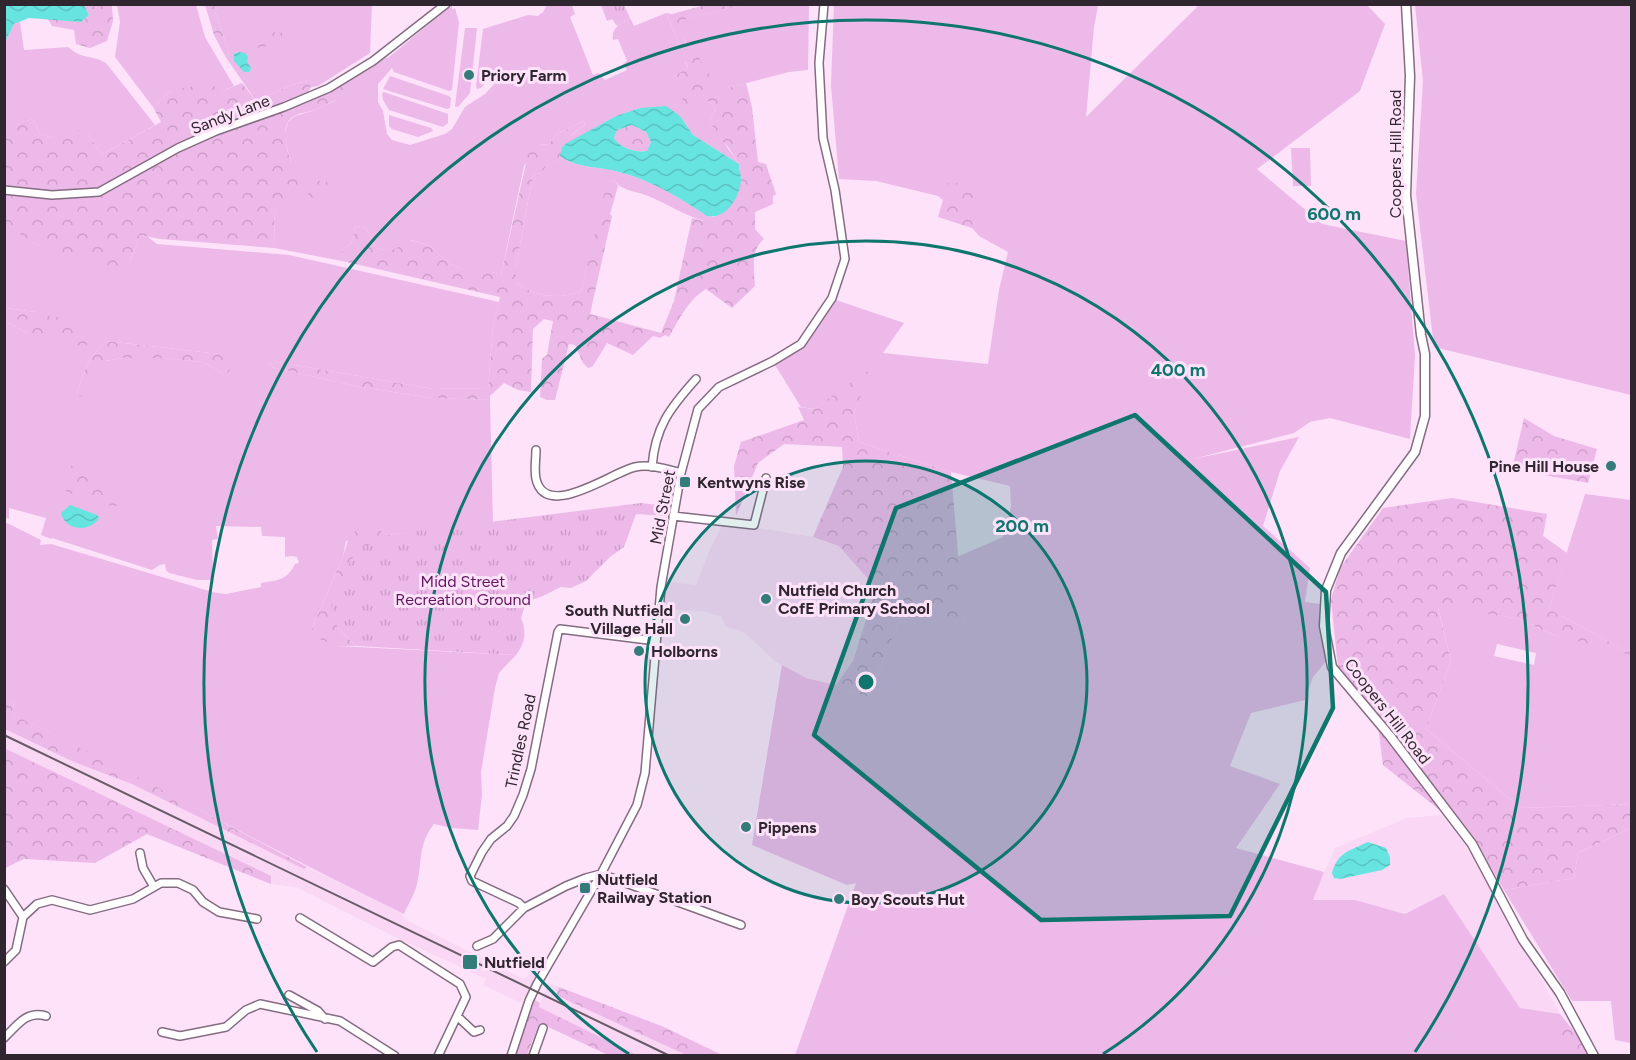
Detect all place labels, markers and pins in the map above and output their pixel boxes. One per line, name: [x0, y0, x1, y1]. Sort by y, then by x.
place label: Priory Farm: [481, 66, 567, 85]
marker: Priory Farm: [462, 68, 476, 82]
place label: Pine Hill House: [1489, 457, 1599, 476]
marker: Pine Hill House: [1604, 459, 1618, 473]
place label: Kentwyns Rise: [697, 473, 805, 492]
marker: Kentwyns Rise: [678, 475, 692, 489]
place label: Nutfield Church CofE Primary School: [778, 581, 930, 618]
marker: Nutfield Church CofE Primary School: [759, 592, 773, 606]
place label: South Nutfield Village Hall: [565, 601, 673, 638]
marker: South Nutfield Village Hall: [678, 612, 692, 626]
place label: Holborns: [651, 642, 718, 661]
marker: Holborns: [632, 644, 646, 658]
centre of rings: [856, 672, 876, 692]
place label: Pippens: [758, 818, 817, 837]
marker: Pippens: [739, 820, 753, 834]
place label: Nutfield Railway Station: [597, 870, 712, 907]
marker: Nutfield Railway Station: [578, 881, 592, 895]
place label: Boy Scouts Hut: [851, 890, 965, 909]
marker: Boy Scouts Hut: [832, 892, 846, 906]
marker: Nutfield: [461, 953, 479, 971]
place label: Nutfield: [484, 953, 545, 972]

